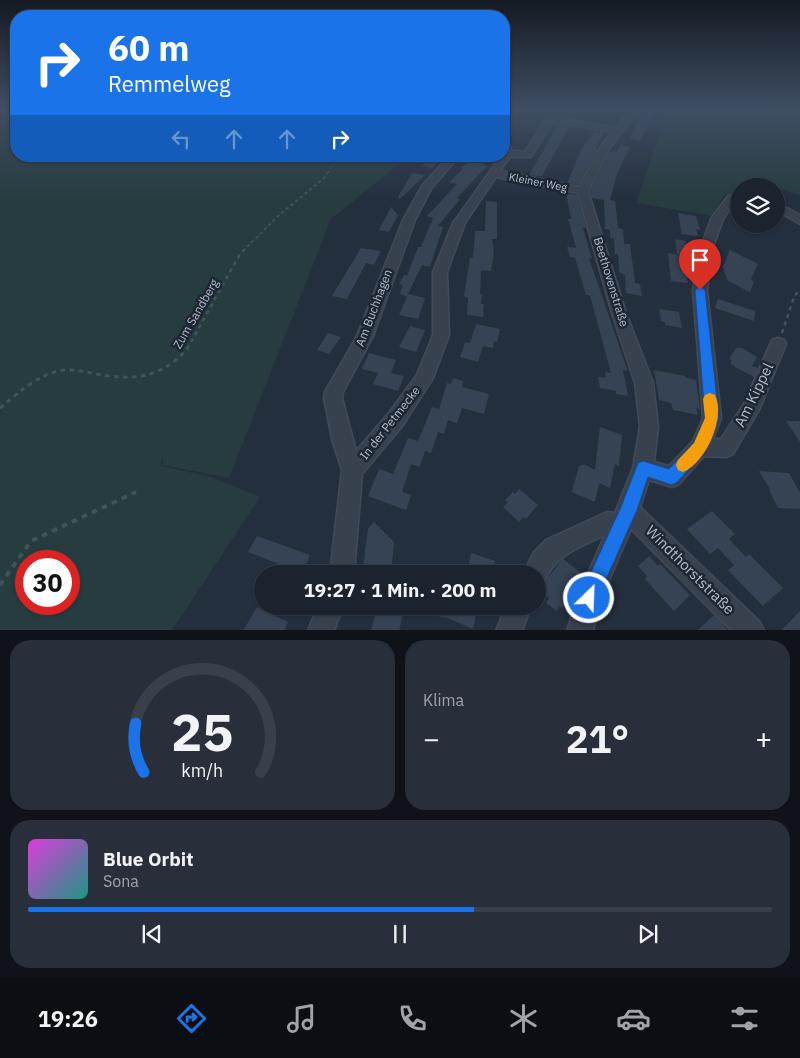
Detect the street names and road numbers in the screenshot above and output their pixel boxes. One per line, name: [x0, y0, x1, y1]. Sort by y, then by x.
street label: Kleiner Weg: [508, 169, 569, 195]
street label: Beethovenstraße: [591, 235, 632, 329]
street label: Am Buchhagen: [352, 267, 395, 349]
street label: Zum Sandberg: [170, 276, 222, 351]
street label: Am Kippel: [730, 360, 777, 430]
street label: In der Petmecke: [356, 383, 423, 462]
street label: Windthorststraße: [642, 521, 739, 618]

